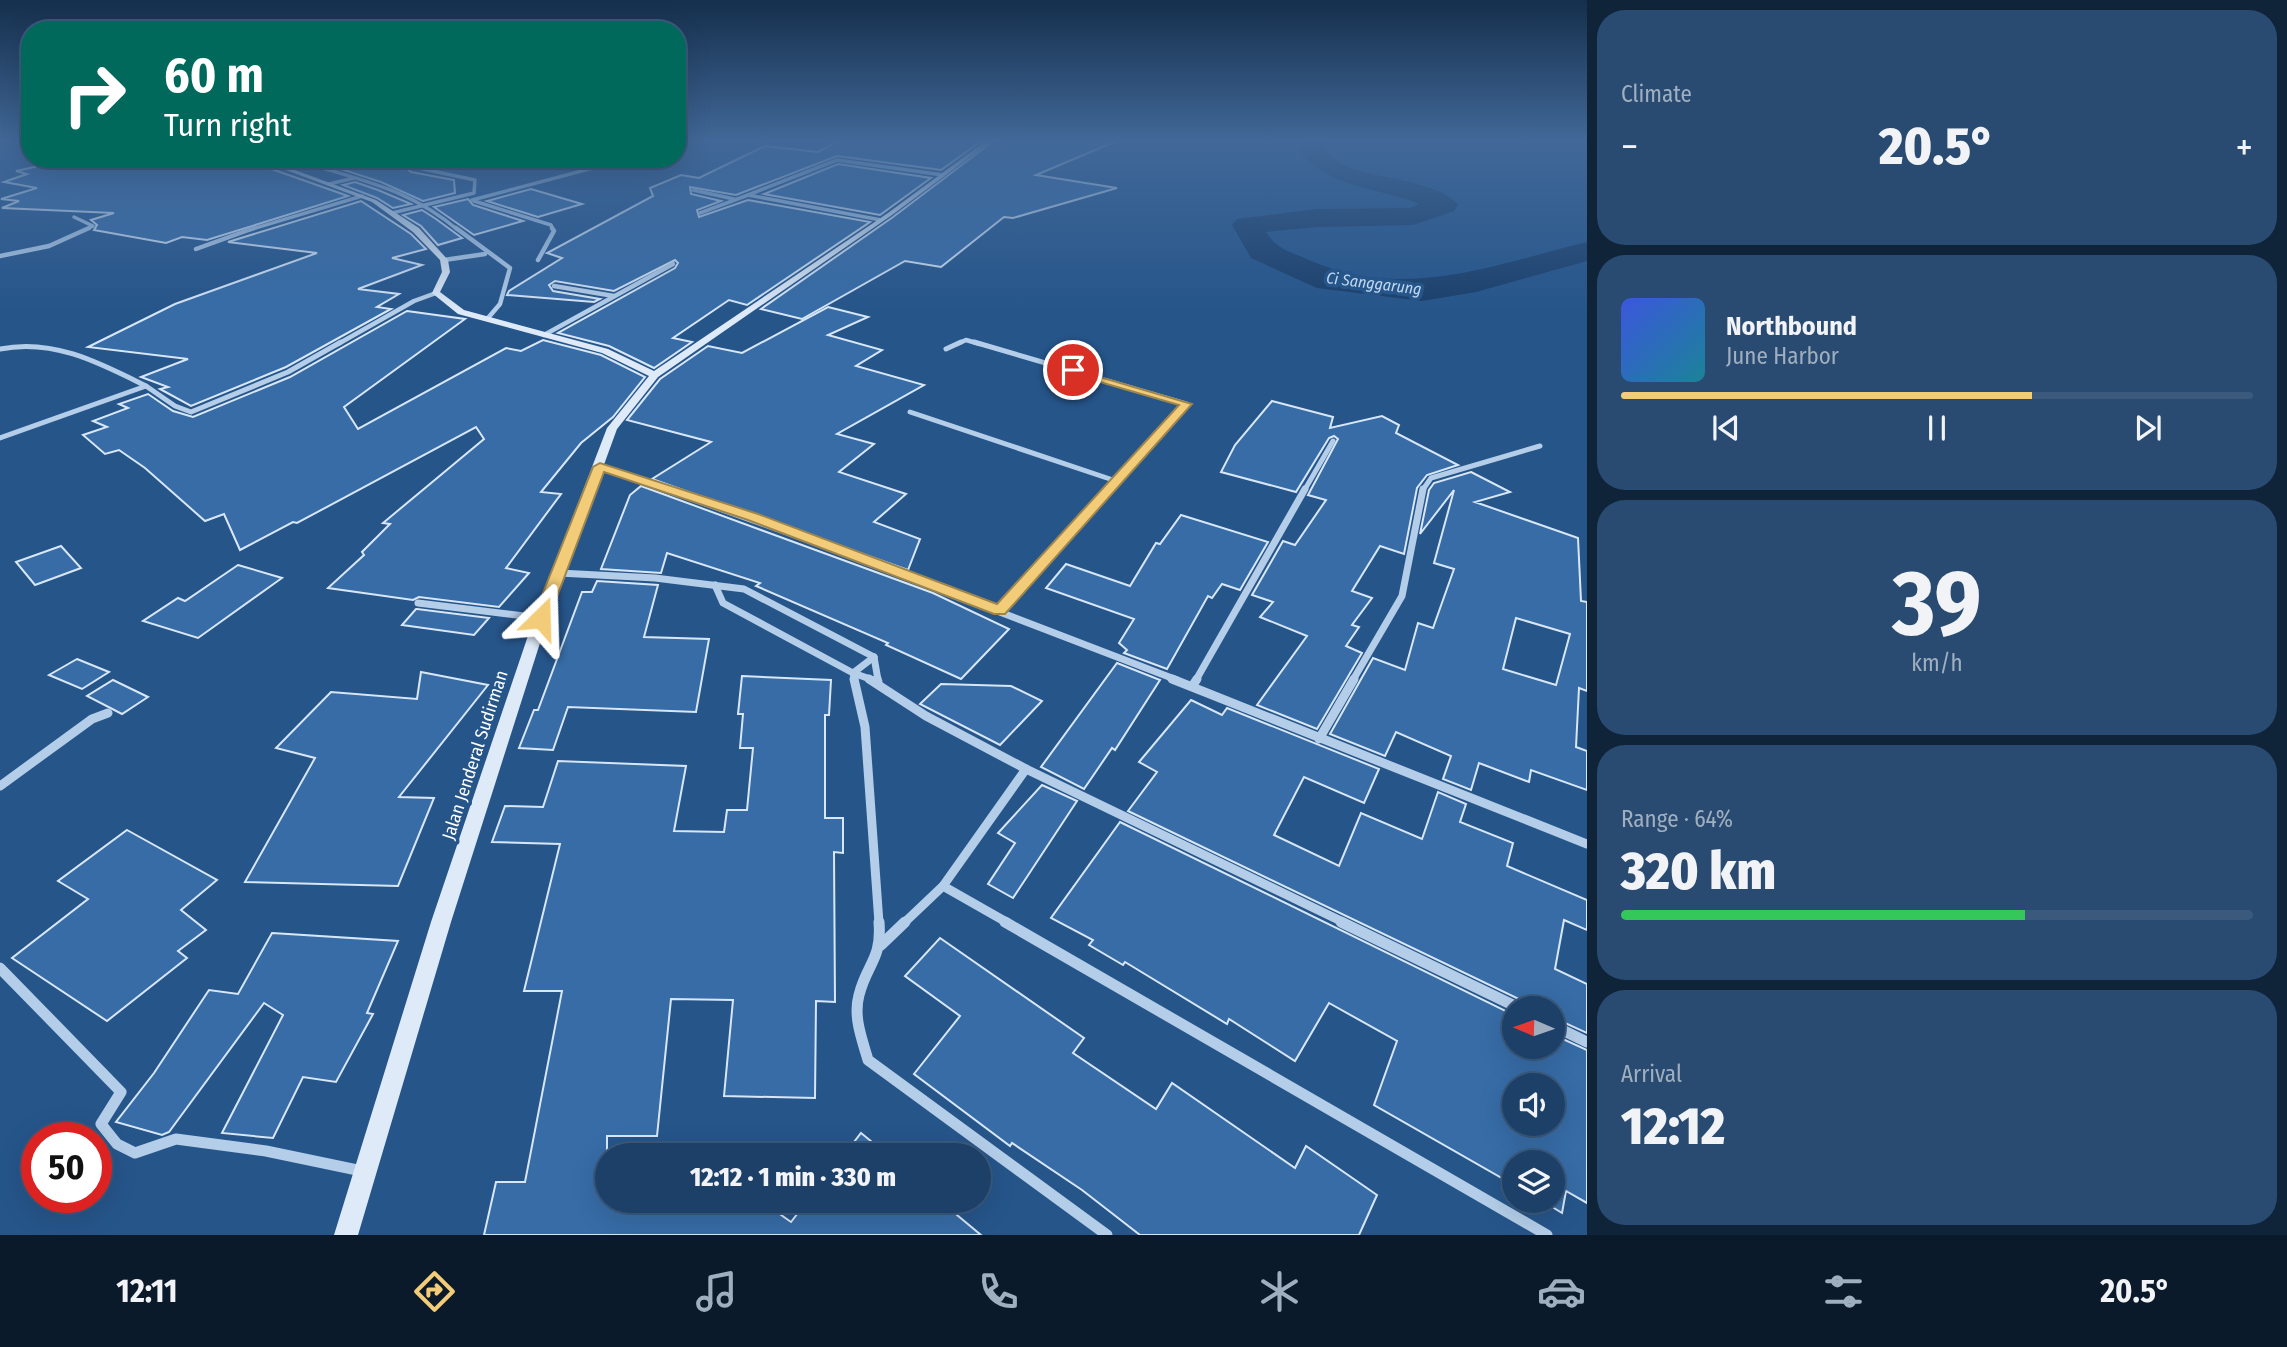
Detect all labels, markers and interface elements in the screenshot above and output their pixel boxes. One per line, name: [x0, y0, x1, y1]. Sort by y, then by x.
text: 60 m: [164, 46, 264, 105]
icon: right: [49, 49, 140, 140]
text: Climate: [1621, 80, 1692, 108]
text: Turn right: [164, 106, 291, 144]
text: 20.5°: [1879, 115, 1995, 178]
text: −: [1621, 124, 1638, 170]
text: +: [2236, 124, 2253, 170]
water label: Ci Sanggarung: [1325, 268, 1423, 299]
text: Northbound: [1726, 311, 1857, 342]
pin: [1043, 340, 1103, 400]
text: June Harbor: [1726, 342, 1839, 370]
icon: arrive: [1054, 351, 1092, 389]
icon: previous: [1707, 409, 1745, 447]
icon: pause: [1918, 409, 1956, 447]
icon: next: [2129, 409, 2167, 447]
text: 39: [1892, 549, 1982, 658]
position arrow: [504, 581, 578, 655]
text: km/h: [1911, 649, 1963, 677]
street label: Jalan Jenderal Sudirman: [437, 667, 513, 843]
text: Range · 64%: [1621, 805, 1733, 833]
text: 320 km: [1621, 840, 1776, 903]
north arrow: [1502, 996, 1564, 1059]
map controls: [1502, 996, 1565, 1213]
text: Arrival: [1621, 1060, 1682, 1088]
button: sound: [1502, 1073, 1565, 1136]
text: 12:12: [1621, 1095, 1725, 1158]
speed limit sign: 50: [21, 1122, 112, 1213]
button: layers: [1502, 1150, 1565, 1213]
text: 12:12 · 1 min · 330 m: [690, 1162, 896, 1193]
icon: directions: [410, 1267, 459, 1316]
icon: music: [692, 1267, 741, 1316]
icon: phone: [974, 1267, 1023, 1316]
icon: climate: [1255, 1267, 1304, 1316]
icon: car: [1537, 1267, 1586, 1316]
icon: filters: [1819, 1267, 1868, 1316]
text: 12:11: [116, 1272, 177, 1310]
text: 20.5°: [2100, 1272, 2171, 1310]

